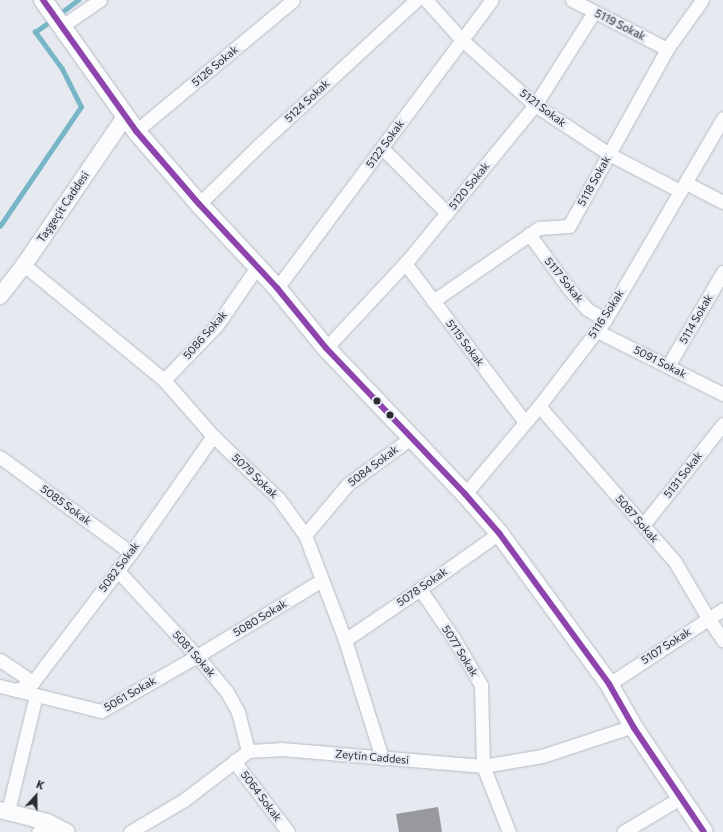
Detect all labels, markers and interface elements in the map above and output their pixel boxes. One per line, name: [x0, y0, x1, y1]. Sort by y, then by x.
street label: 5119 Sokak: [592, 7, 648, 43]
street label: 5126 Sokak: [189, 43, 241, 89]
street label: 5124 Sokak: [282, 77, 332, 125]
street label: 5121 Sokak: [517, 86, 569, 130]
street label: 5122 Sokak: [363, 117, 407, 171]
street label: 5118 Sokak: [575, 154, 613, 208]
street label: 5120 Sokak: [446, 160, 492, 212]
street label: Taşgeçit Caddesi: [34, 169, 92, 245]
street label: 5117 Sokak: [542, 255, 586, 305]
street label: 5116 Sokak: [585, 287, 627, 341]
street label: 5114 Sokak: [677, 292, 715, 346]
street label: 5086 Sokak: [180, 308, 230, 362]
street label: 5115 Sokak: [443, 317, 487, 369]
street label: 5091 Sokak: [631, 343, 689, 381]
unlabelled marker: [372, 396, 382, 406]
unlabelled marker: [385, 410, 395, 420]
street label: 5084 Sokak: [345, 443, 401, 489]
street label: 5131 Sokak: [661, 449, 705, 501]
street label: 5079 Sokak: [229, 451, 281, 501]
street label: 5085 Sokak: [38, 482, 94, 528]
street label: 5087 Sokak: [613, 493, 661, 545]
street label: 5082 Sokak: [96, 539, 142, 595]
street label: 5078 Sokak: [394, 565, 450, 609]
street label: 5080 Sokak: [231, 597, 289, 639]
street label: 5077 Sokak: [439, 623, 481, 679]
street label: 5107 Sokak: [639, 625, 693, 667]
street label: 5081 Sokak: [170, 628, 218, 680]
street label: 5061 Sokak: [102, 674, 158, 714]
street label: Zeytin Caddesi: [335, 747, 409, 767]
street label: 5064 Sokak: [238, 768, 284, 824]
north arrow: [16, 776, 56, 816]
text: K: [35, 777, 46, 792]

